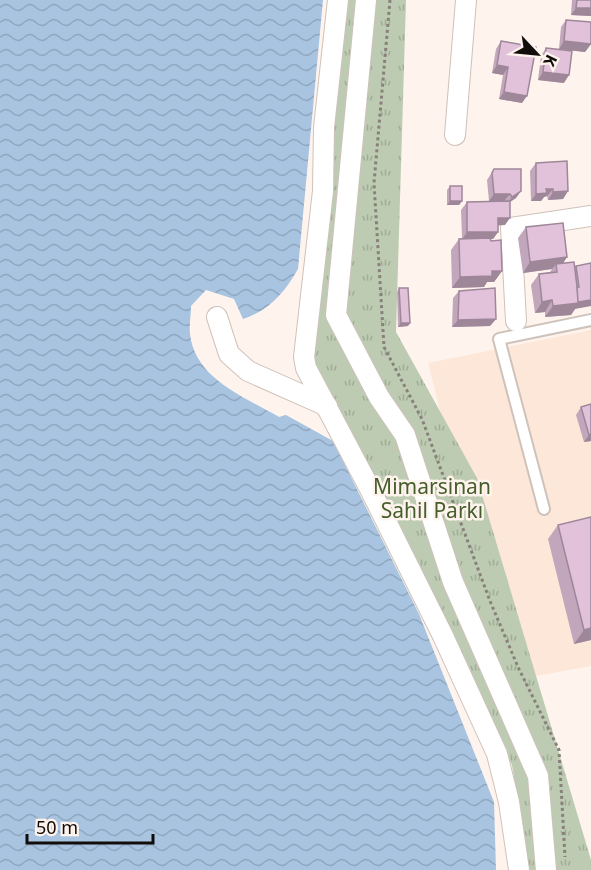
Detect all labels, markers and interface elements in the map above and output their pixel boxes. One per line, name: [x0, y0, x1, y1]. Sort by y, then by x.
north arrow: [507, 24, 567, 84]
text: K: [538, 51, 563, 71]
park label: Mimarsinan Sahil Parkı: [373, 472, 491, 524]
scale bar: [27, 807, 153, 845]
text: 50 m: [36, 815, 78, 839]

